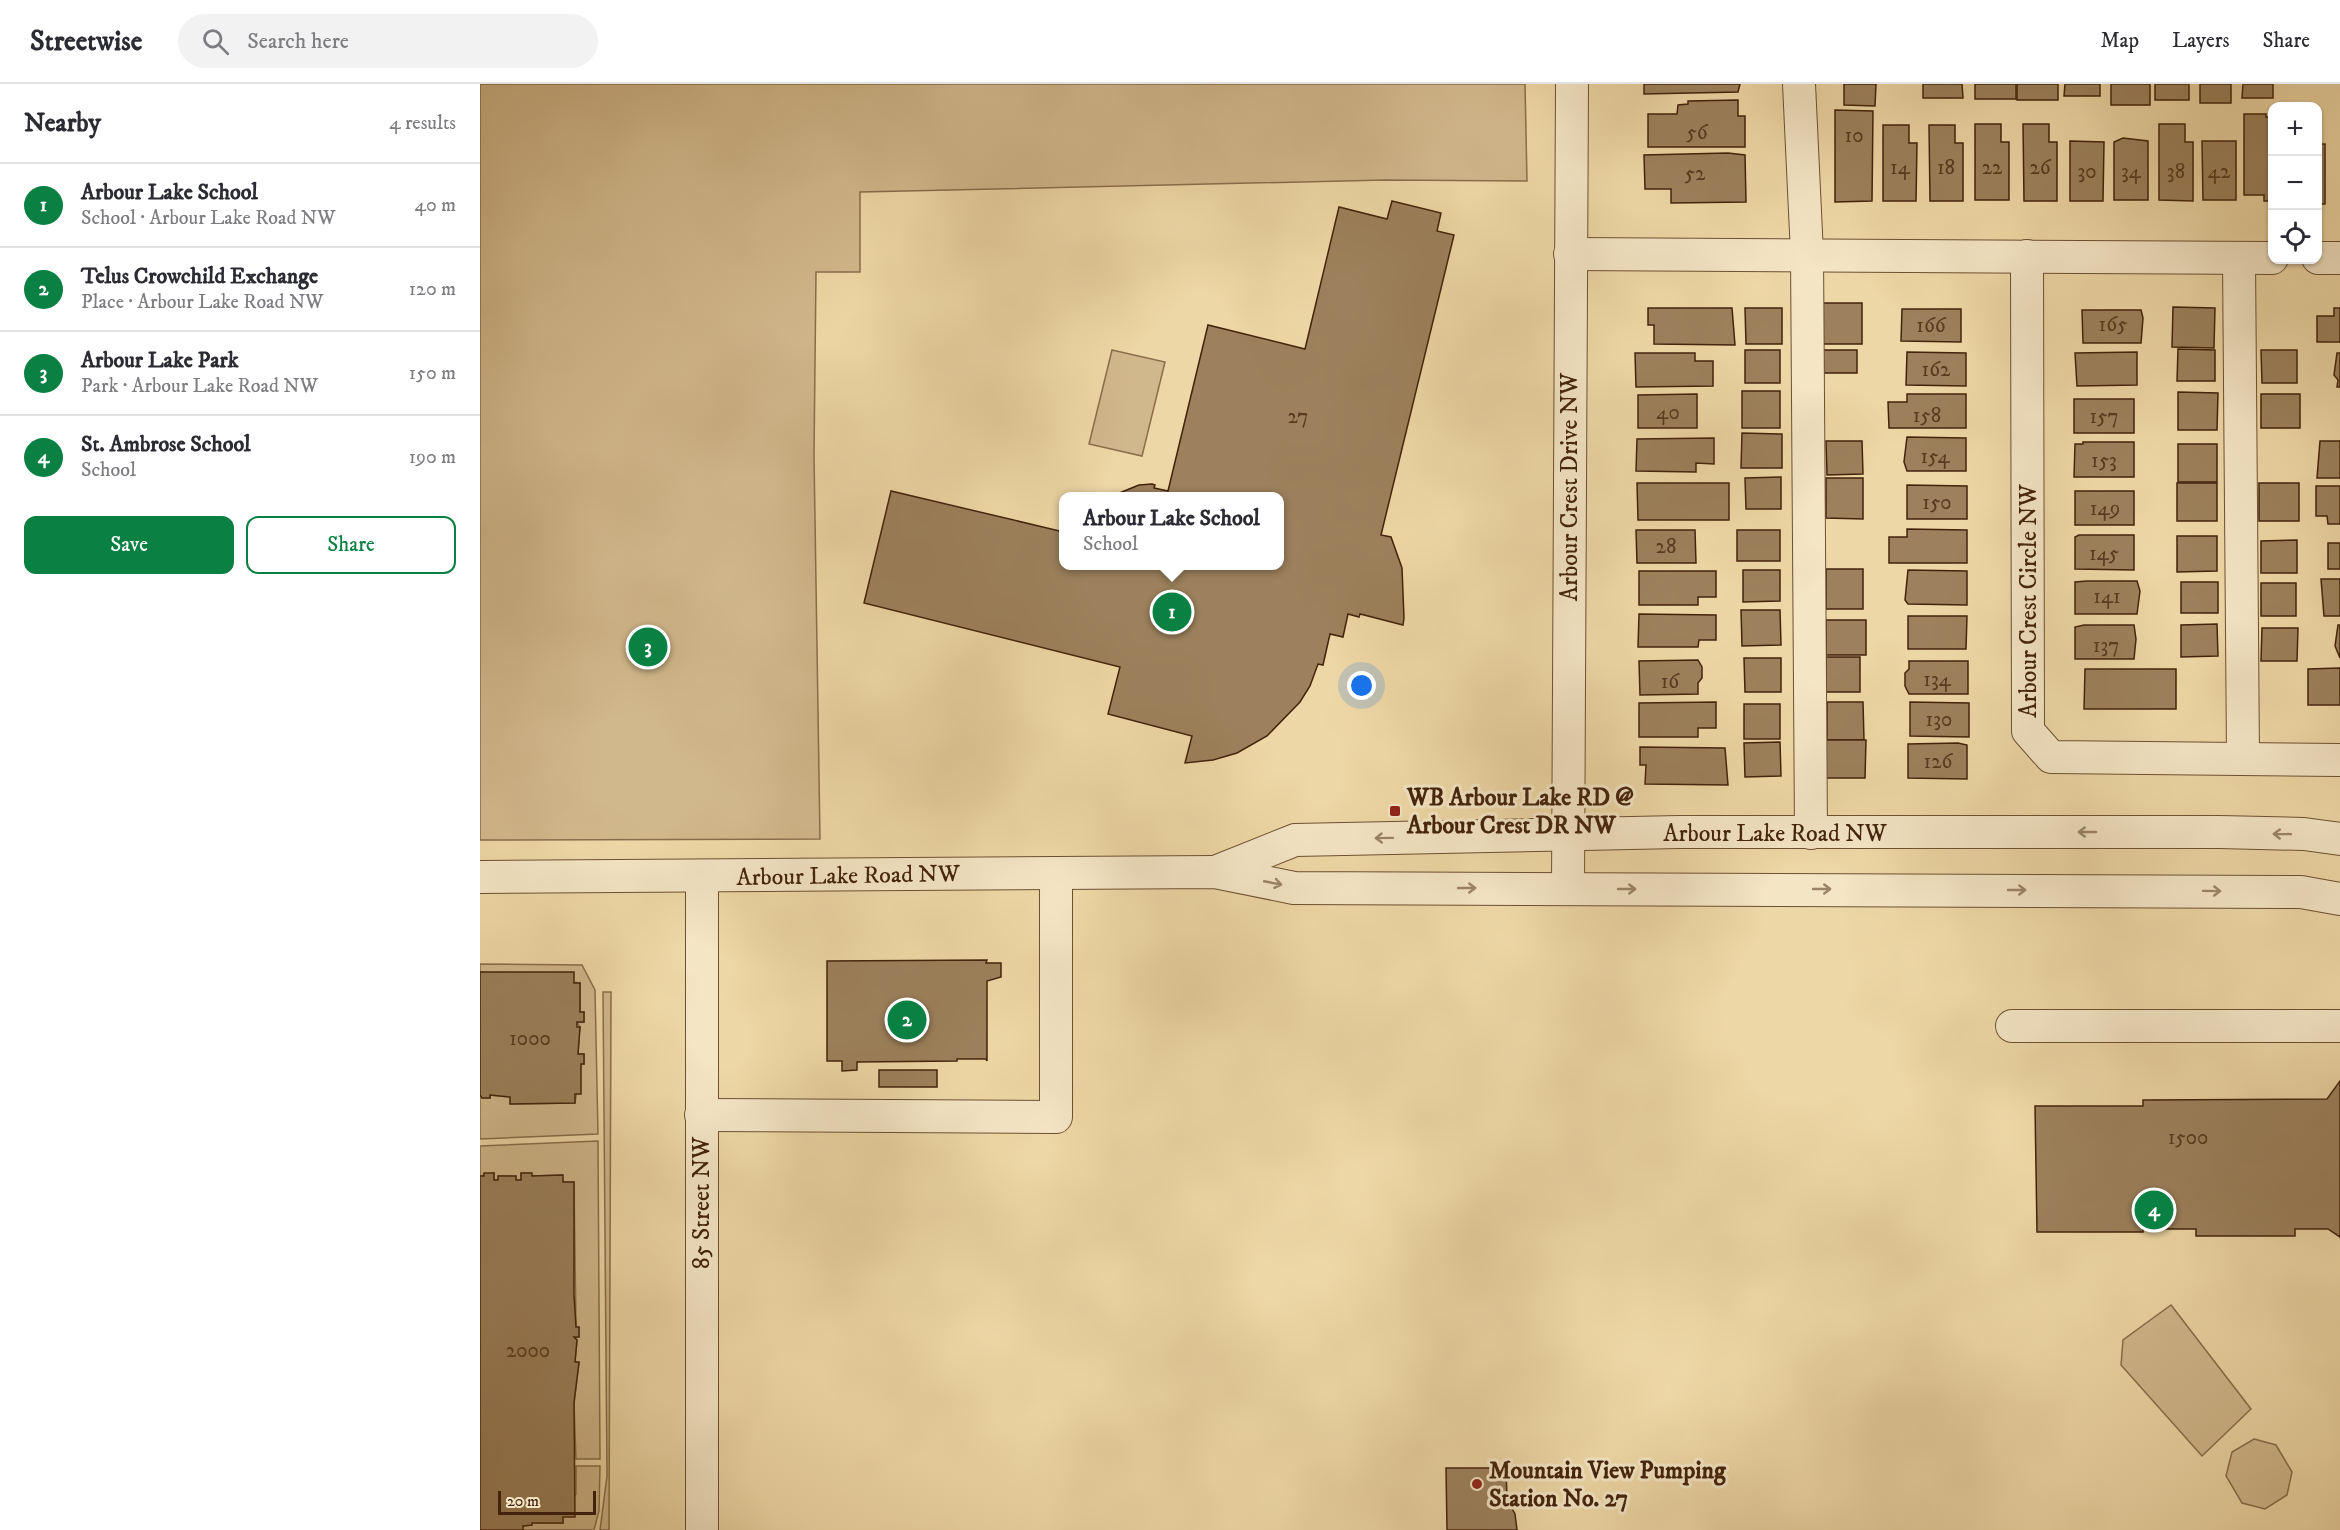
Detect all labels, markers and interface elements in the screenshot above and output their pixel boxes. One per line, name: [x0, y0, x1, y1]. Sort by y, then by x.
search box: [178, 14, 598, 68]
text: Streetwise: [30, 24, 142, 59]
icon: search: [199, 25, 232, 58]
text: Search here: [247, 28, 349, 55]
text: Map: [2100, 28, 2139, 54]
text: Layers: [2172, 28, 2230, 54]
text: Share: [2263, 28, 2310, 54]
map controls: [2268, 102, 2322, 264]
button: +: [2268, 102, 2322, 156]
text: Nearby: [24, 107, 101, 140]
text: 4 results: [389, 111, 456, 136]
house number: 56: [1686, 120, 1709, 146]
house number: 10: [1845, 123, 1863, 149]
house number: 14: [1890, 155, 1911, 181]
house number: 18: [1937, 155, 1955, 181]
house number: 22: [1982, 155, 2003, 181]
house number: 26: [2029, 155, 2052, 181]
button: −: [2268, 156, 2322, 210]
house number: 30: [2077, 159, 2097, 185]
house number: 34: [2121, 159, 2142, 185]
house number: 38: [2167, 159, 2185, 185]
house number: 42: [2208, 159, 2231, 185]
house number: 52: [1685, 161, 1706, 187]
text: Arbour Lake School: [81, 179, 258, 206]
text: 1: [40, 193, 47, 218]
text: 40 m: [414, 193, 456, 218]
text: School · Arbour Lake Road NW: [81, 206, 336, 231]
button: locate: [2268, 210, 2322, 264]
text: Telus Crowchild Exchange: [81, 263, 318, 290]
text: 2: [39, 277, 48, 302]
text: 120 m: [409, 277, 456, 302]
text: Place · Arbour Lake Road NW: [81, 290, 324, 315]
house number: 165: [2099, 312, 2128, 338]
house number: 166: [1916, 313, 1947, 339]
text: Arbour Lake Park: [81, 347, 239, 374]
house number: 162: [1922, 357, 1951, 383]
text: 3: [40, 361, 47, 386]
text: 150 m: [409, 361, 456, 386]
street label: Arbour Crest Drive NW: [1555, 372, 1585, 601]
text: Park · Arbour Lake Road NW: [81, 374, 318, 399]
house number: 40: [1656, 400, 1680, 426]
house number: 158: [1913, 403, 1941, 429]
house number: 27: [1288, 404, 1308, 430]
house number: 157: [2089, 404, 2119, 430]
text: St. Ambrose School: [81, 431, 251, 458]
house number: 154: [1921, 444, 1950, 470]
text: 4: [38, 445, 49, 470]
text: 190 m: [409, 445, 456, 470]
house number: 153: [2091, 448, 2117, 474]
text: School: [81, 458, 136, 483]
street label: Arbour Crest Circle NW: [2014, 483, 2044, 718]
house number: 150: [1922, 490, 1952, 516]
popup: [1059, 492, 1284, 570]
house number: 149: [2090, 496, 2120, 522]
text: Arbour Lake School: [1083, 505, 1260, 532]
button: Save: [24, 516, 234, 574]
button: Share: [246, 516, 456, 574]
text: School: [1083, 532, 1138, 557]
house number: 28: [1656, 534, 1676, 560]
house number: 145: [2089, 541, 2119, 567]
house number: 141: [2093, 584, 2121, 610]
pin: 1: [1152, 590, 1192, 634]
pin: 3: [628, 624, 668, 670]
house number: 137: [2093, 633, 2119, 659]
house number: 134: [1923, 667, 1952, 693]
house number: 16: [1661, 669, 1680, 695]
your location: [1347, 671, 1376, 700]
house number: 130: [1926, 707, 1952, 733]
house number: 126: [1924, 749, 1954, 775]
place label: WB Arbour Lake RD @ Arbour Crest DR NW: [1406, 783, 1634, 841]
marker: WB Arbour Lake RD @ Arbour Crest DR NW: [1388, 804, 1402, 818]
street label: Arbour Lake Road NW: [1663, 819, 1888, 849]
one-way arrow: [2077, 826, 2097, 838]
one-way arrow: [2272, 828, 2292, 839]
one-way arrow: [1374, 832, 1394, 844]
street label: Arbour Lake Road NW: [736, 859, 961, 893]
one-way arrow: [1262, 878, 1282, 889]
one-way arrow: [1457, 883, 1477, 894]
one-way arrow: [1616, 883, 1636, 895]
one-way arrow: [1811, 883, 1831, 895]
one-way arrow: [2006, 884, 2026, 896]
one-way arrow: [2201, 885, 2221, 897]
pin: 2: [888, 998, 926, 1042]
house number: 1000: [509, 1026, 551, 1052]
house number: 1500: [2168, 1125, 2208, 1151]
street label: 85 Street NW: [687, 1136, 717, 1269]
pin: 4: [2134, 1188, 2174, 1232]
house number: 2000: [506, 1338, 550, 1364]
place label: Mountain View Pumping Station No. 27: [1489, 1456, 1727, 1514]
marker: Mountain View Pumping Station No. 27: [1470, 1477, 1484, 1491]
scale bar: [498, 1488, 596, 1516]
text: 20 m: [507, 1491, 539, 1511]

